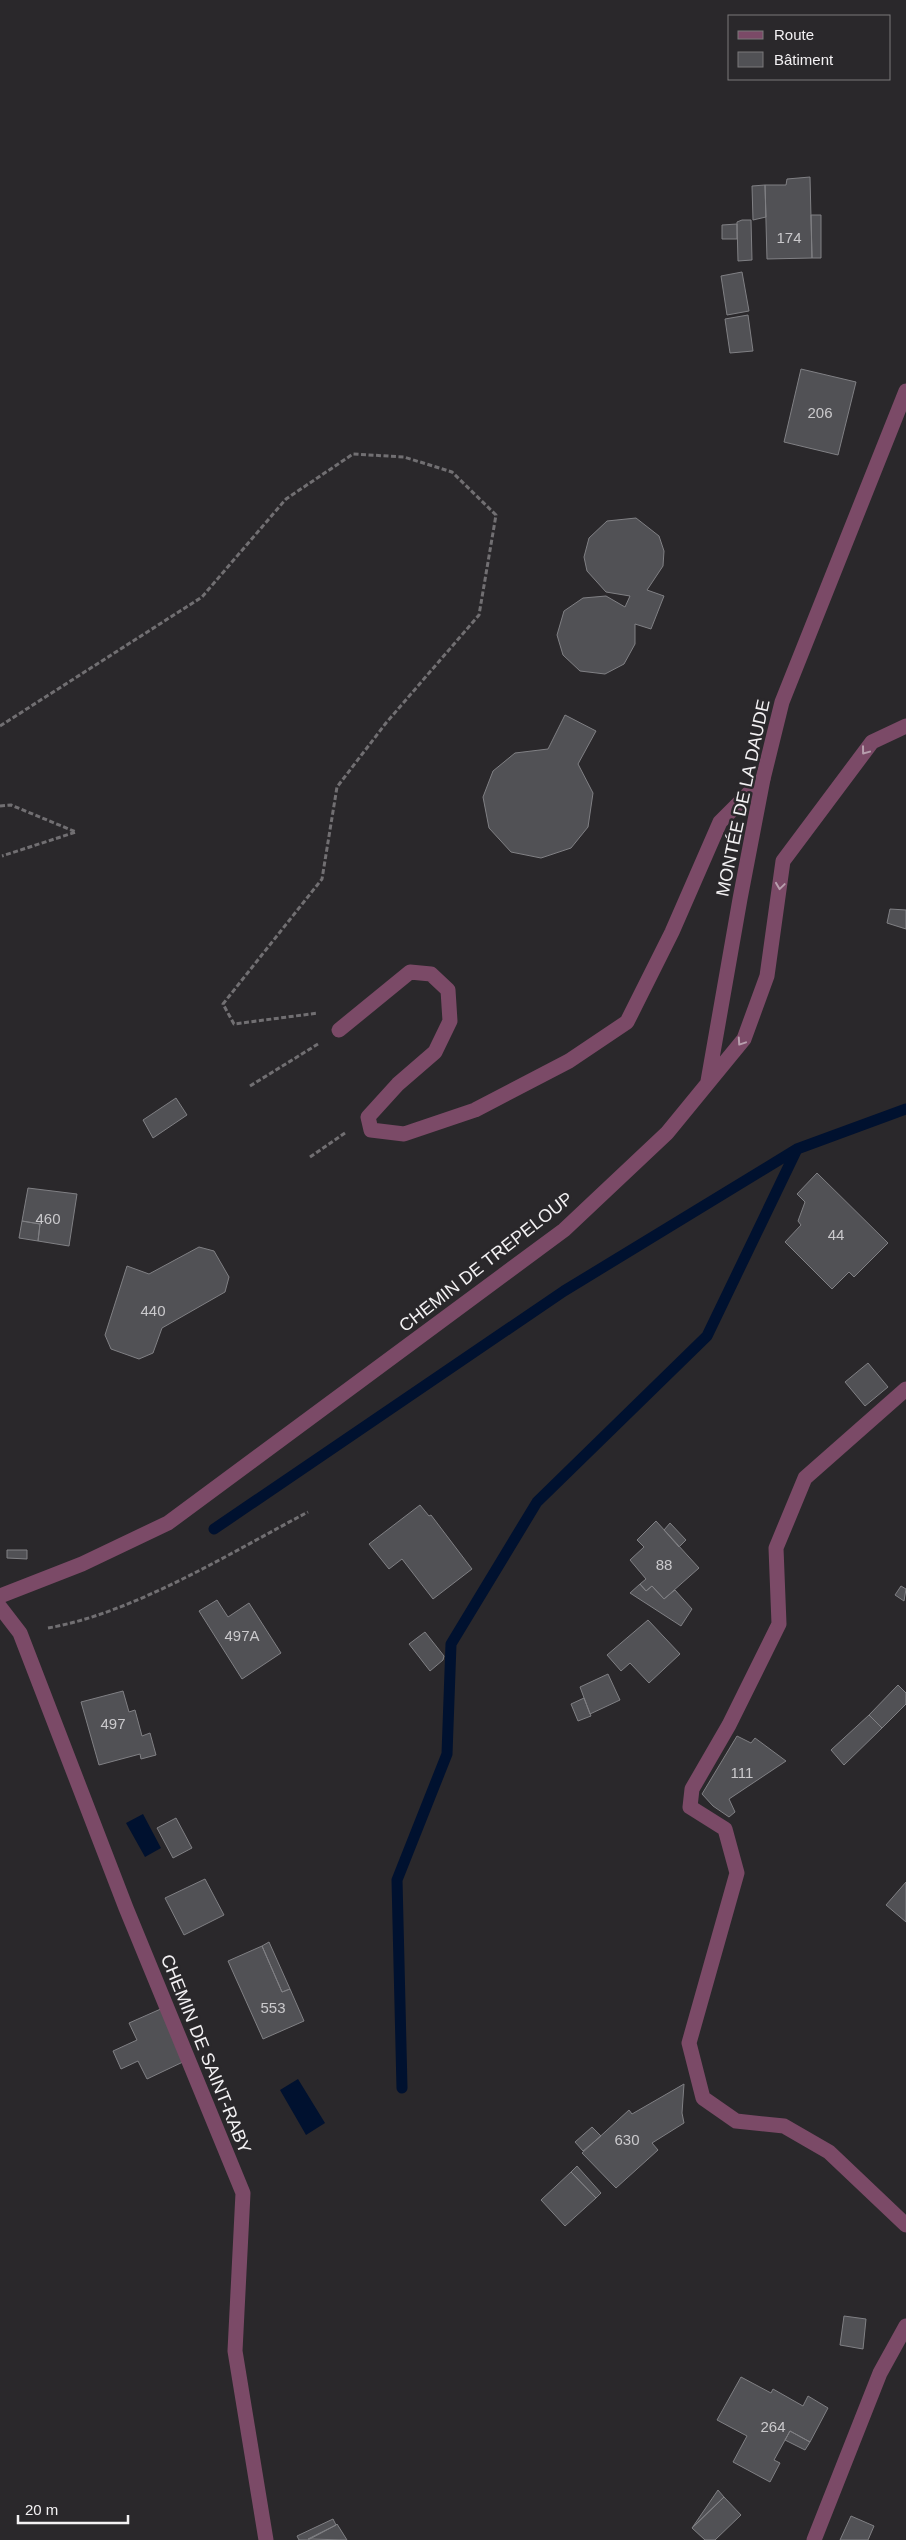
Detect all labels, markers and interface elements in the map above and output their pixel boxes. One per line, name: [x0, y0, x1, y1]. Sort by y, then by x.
legend: [728, 15, 891, 80]
text: Route: [774, 26, 814, 43]
text: Bâtiment: [774, 51, 834, 68]
house number: 174: [776, 229, 802, 246]
house number: 206: [807, 404, 833, 421]
street label: MONTÉE DE LA DAUDE: [712, 698, 774, 898]
one-way arrow: [863, 745, 871, 754]
one-way arrow: [775, 881, 785, 890]
one-way arrow: [738, 1036, 747, 1046]
street label: CHEMIN DE TREPELOUP: [395, 1188, 577, 1336]
house number: 460: [35, 1210, 61, 1227]
house number: 44: [828, 1226, 844, 1243]
house number: 440: [140, 1302, 166, 1319]
house number: 88: [656, 1556, 672, 1573]
house number: 497A: [224, 1627, 260, 1644]
house number: 497: [100, 1715, 126, 1732]
house number: 111: [731, 1764, 753, 1781]
street label: CHEMIN DE SAINT-RABY: [157, 1951, 255, 2157]
house number: 553: [260, 1999, 286, 2016]
house number: 630: [614, 2131, 640, 2148]
house number: 264: [760, 2418, 786, 2435]
scale bar: [18, 2492, 128, 2524]
text: 20 m: [25, 2501, 58, 2518]

